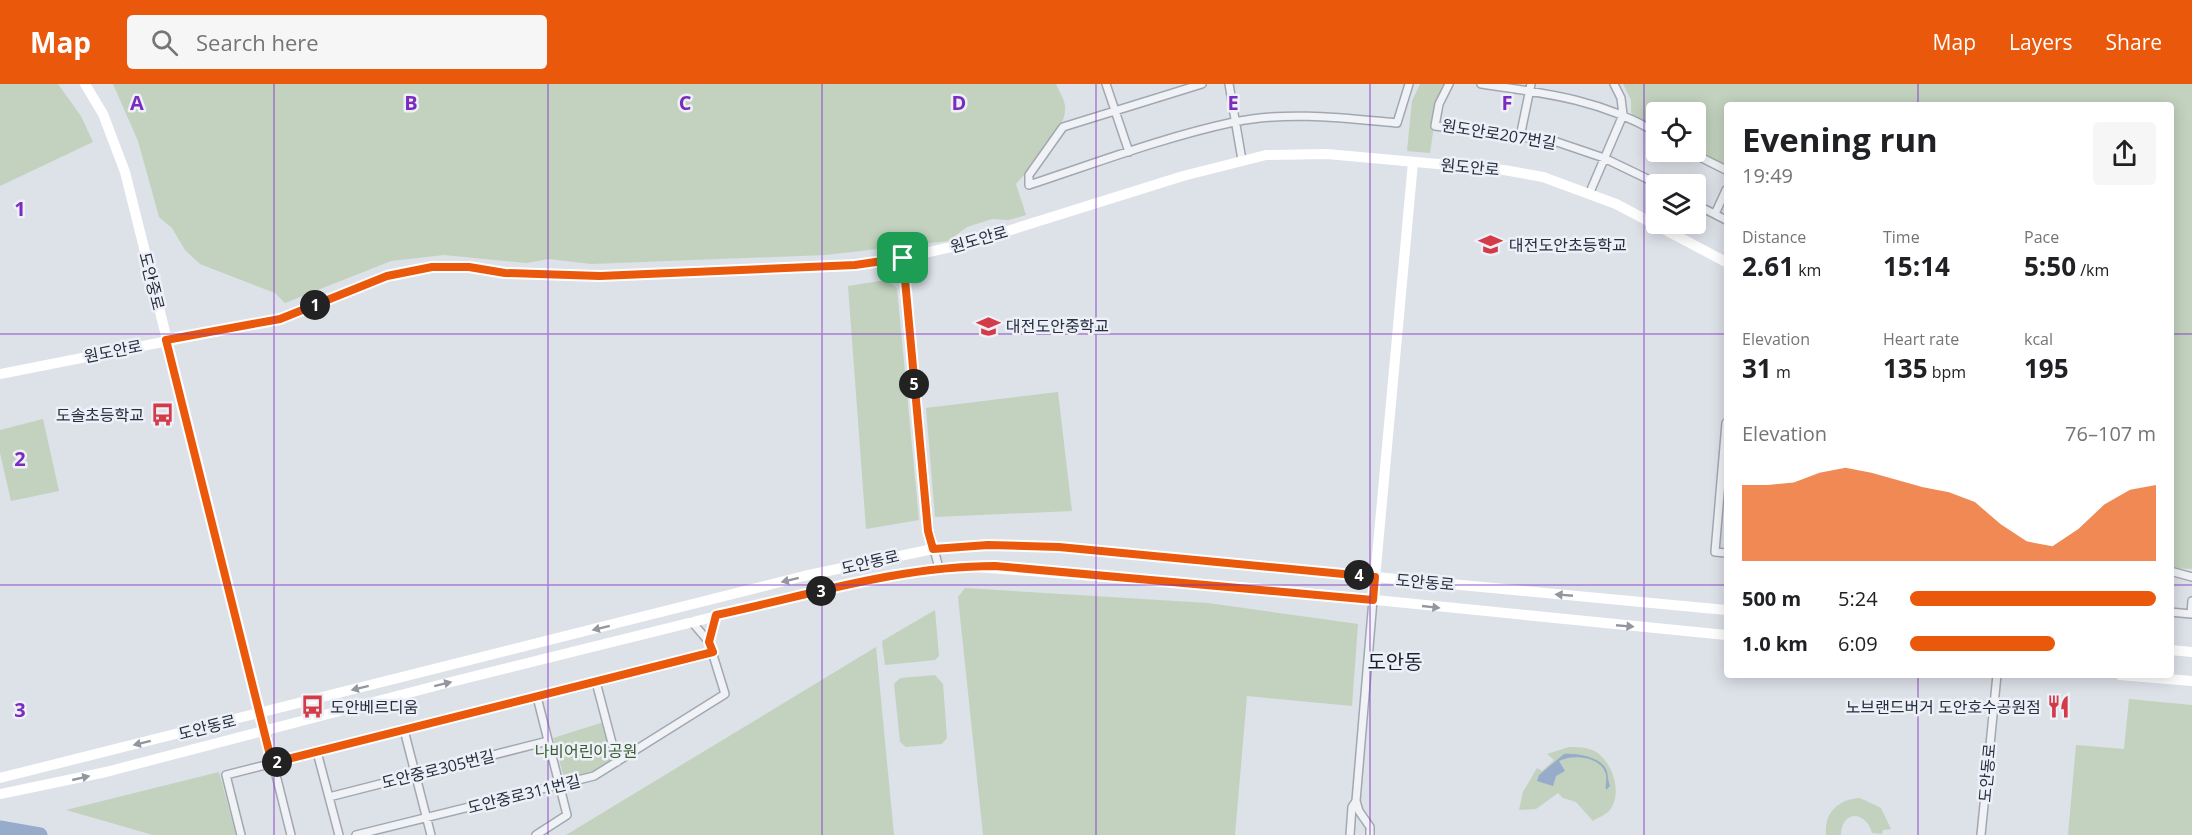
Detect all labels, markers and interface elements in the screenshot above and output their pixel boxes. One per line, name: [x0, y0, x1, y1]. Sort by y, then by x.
search box: [127, 15, 547, 69]
text: Map: [30, 23, 91, 61]
icon: search: [148, 26, 181, 59]
text: Search here: [196, 27, 319, 57]
text: Map: [1933, 28, 1976, 56]
text: Layers: [2009, 28, 2073, 56]
text: Share: [2106, 28, 2162, 56]
text: A: [130, 89, 144, 116]
text: B: [404, 89, 418, 116]
text: C: [679, 89, 692, 116]
text: D: [952, 89, 966, 116]
text: E: [1227, 89, 1239, 116]
text: F: [1502, 89, 1512, 116]
map controls: [1646, 102, 1706, 234]
button: locate: [1646, 102, 1706, 162]
street label: 원도안로207번길: [1440, 114, 1558, 154]
text: Evening run: [1742, 117, 1938, 162]
button: share: [2093, 122, 2156, 185]
street label: 원도안로: [1440, 153, 1501, 181]
text: 19:49: [1742, 162, 1793, 189]
button: layers: [1646, 174, 1706, 234]
text: 1: [14, 195, 26, 222]
street label: 원도안로: [948, 220, 1011, 258]
text: Distance: [1742, 226, 1806, 248]
text: Time: [1883, 226, 1920, 248]
text: Pace: [2024, 226, 2059, 248]
pin: [877, 232, 928, 283]
school or university icon: 대전도안초등학교: [1478, 232, 1504, 258]
place label: 대전도안초등학교: [1509, 234, 1627, 256]
icon: arrive: [886, 241, 919, 274]
text: 2.61: [1742, 248, 1794, 284]
text: 15:14: [1883, 248, 1950, 284]
text: 5:50: [2024, 248, 2076, 284]
street label: 도안중로: [134, 250, 170, 312]
text: km: [1794, 259, 1821, 281]
text: /km: [2076, 259, 2109, 281]
pin: 1: [300, 290, 330, 320]
text: 1: [310, 294, 320, 316]
school or university icon: 대전도안중학교: [975, 313, 1001, 339]
place label: 대전도안중학교: [1006, 315, 1109, 337]
text: Elevation: [1742, 328, 1810, 350]
text: Heart rate: [1883, 328, 1959, 350]
text: kcal: [2024, 328, 2053, 350]
street label: 원도안로: [82, 335, 144, 367]
text: 31: [1742, 350, 1772, 386]
text: 135: [1883, 350, 1928, 386]
text: 195: [2024, 350, 2069, 386]
text: m: [1772, 361, 1791, 383]
text: bpm: [1928, 361, 1966, 383]
pin: 5: [899, 369, 929, 399]
text: 5: [909, 373, 919, 395]
bus stop icon: 도솔초등학교: [149, 402, 175, 428]
place label: 도솔초등학교: [56, 404, 144, 426]
text: Elevation: [1742, 420, 1827, 447]
text: 76–107 m: [2065, 420, 2156, 447]
text: 2: [14, 445, 26, 472]
street label: 도안동로: [839, 545, 901, 579]
pin: 4: [1344, 560, 1374, 590]
text: 4: [1354, 564, 1364, 586]
street label: 도안동로: [1395, 568, 1456, 596]
one-way arrow: [781, 576, 799, 585]
pin: 3: [806, 576, 836, 606]
text: 3: [816, 580, 826, 602]
text: 500 m: [1742, 585, 1801, 612]
text: 5:24: [1838, 585, 1878, 612]
one-way arrow: [1554, 590, 1573, 600]
one-way arrow: [1422, 602, 1441, 612]
one-way arrow: [1616, 621, 1635, 631]
one-way arrow: [592, 623, 610, 633]
text: 1.0 km: [1742, 630, 1808, 657]
text: 6:09: [1838, 630, 1878, 657]
district label: 도안동: [1367, 648, 1423, 675]
one-way arrow: [434, 679, 452, 689]
one-way arrow: [351, 684, 369, 694]
bus stop icon: 도안베르디움: [299, 694, 325, 720]
restaurant icon: 노브랜드버거 도안호수공원점: [2046, 694, 2072, 720]
text: 3: [14, 696, 26, 723]
place label: 도안베르디움: [330, 696, 418, 718]
place label: 노브랜드버거 도안호수공원점: [1845, 696, 2041, 718]
street label: 도안동로: [176, 709, 238, 745]
one-way arrow: [133, 739, 151, 749]
park label: 나비어린이공원: [534, 740, 638, 762]
street label: 도안동로: [1973, 742, 2001, 803]
street label: 도안중로305번길: [379, 744, 497, 794]
pin: 2: [262, 747, 292, 777]
text: 2: [272, 751, 282, 773]
street label: 도안중로311번길: [465, 769, 583, 819]
one-way arrow: [72, 772, 91, 782]

